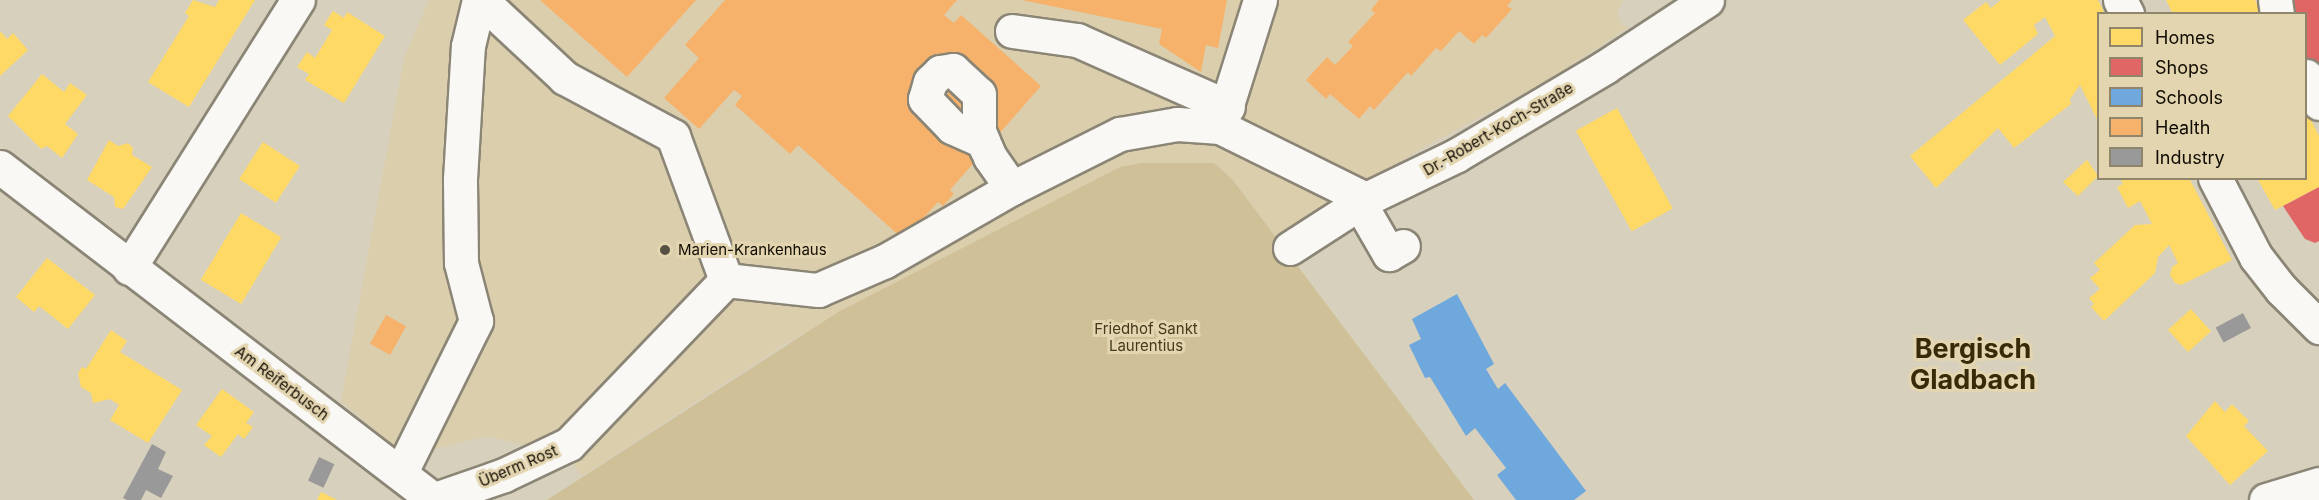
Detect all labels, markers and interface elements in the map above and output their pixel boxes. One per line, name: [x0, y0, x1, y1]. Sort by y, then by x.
legend: [2097, 12, 2307, 180]
text: Homes: [2155, 27, 2215, 48]
text: Shops: [2155, 57, 2209, 78]
street label: Dr.-Robert-Koch-Straße: [1420, 79, 1576, 179]
text: Schools: [2155, 87, 2223, 108]
text: Health: [2155, 117, 2210, 138]
text: Industry: [2155, 147, 2225, 168]
marker: Marien-Krankenhaus: [656, 241, 674, 259]
place label: Marien-Krankenhaus: [678, 241, 827, 259]
park label: Friedhof Sankt Laurentius: [1094, 319, 1198, 354]
district label: Bergisch Gladbach: [1910, 332, 2036, 395]
street label: Am Reiferbusch: [232, 342, 332, 424]
street label: Überm Rost: [476, 441, 560, 491]

